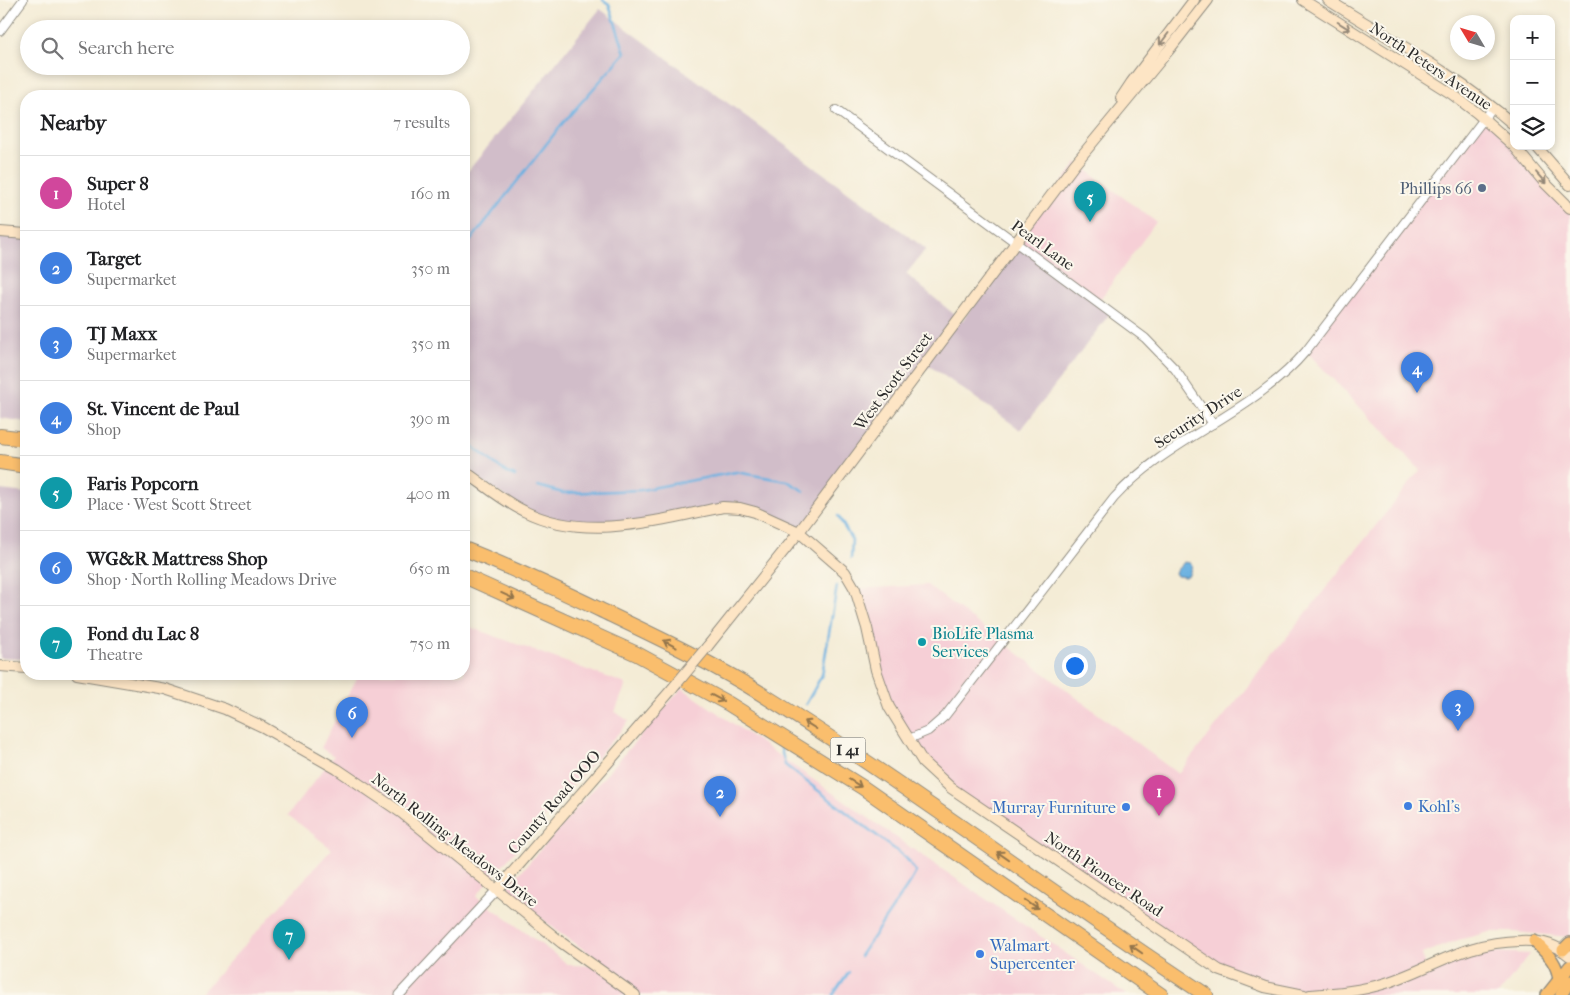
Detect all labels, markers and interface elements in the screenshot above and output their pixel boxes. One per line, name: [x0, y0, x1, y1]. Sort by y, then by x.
north arrow: [1450, 15, 1495, 60]
map controls: [1510, 15, 1555, 150]
button: +: [1510, 15, 1555, 60]
street label: North Peters Avenue: [1366, 18, 1496, 114]
search box: [20, 20, 470, 75]
one-way arrow: [1337, 21, 1351, 31]
one-way arrow: [1159, 32, 1170, 45]
icon: search: [38, 34, 66, 62]
text: Search here: [78, 37, 174, 59]
button: −: [1510, 60, 1555, 105]
button: layers: [1510, 105, 1555, 150]
text: Nearby: [40, 111, 106, 135]
text: 7 results: [393, 113, 450, 132]
one-way arrow: [1535, 172, 1547, 185]
text: Super 8: [87, 173, 149, 195]
place label: Phillips 66: [1400, 179, 1472, 198]
pin: 5: [1074, 181, 1106, 222]
marker: Phillips 66: [1476, 182, 1488, 194]
text: 1: [53, 184, 59, 203]
text: 160 m: [410, 184, 450, 203]
text: Hotel: [87, 195, 125, 214]
street label: Pearl Lane: [1008, 216, 1078, 274]
text: Target: [87, 248, 141, 270]
text: 2: [52, 259, 60, 278]
text: 350 m: [411, 259, 450, 278]
text: Supermarket: [87, 270, 177, 289]
text: TJ Maxx: [87, 323, 157, 345]
street label: West Scott Street: [849, 328, 936, 435]
text: 3: [53, 334, 59, 353]
text: 350 m: [411, 334, 450, 353]
text: Supermarket: [87, 345, 177, 364]
pin: 4: [1401, 352, 1433, 393]
street label: Security Drive: [1151, 382, 1245, 452]
text: St. Vincent de Paul: [87, 398, 240, 420]
text: 4: [51, 409, 61, 428]
text: 390 m: [409, 409, 450, 428]
text: Shop: [87, 420, 121, 439]
text: Faris Popcorn: [87, 473, 199, 495]
text: 5: [53, 484, 59, 503]
text: 400 m: [406, 484, 450, 503]
text: Place · West Scott Street: [87, 495, 252, 514]
text: WG&R Mattress Shop: [87, 548, 268, 570]
text: 6: [52, 559, 60, 578]
text: 650 m: [409, 559, 450, 578]
text: Shop · North Rolling Meadows Drive: [87, 570, 337, 589]
one-way arrow: [500, 591, 515, 601]
text: Fond du Lac 8: [87, 623, 199, 645]
place label: BioLife Plasma Services: [932, 624, 1034, 661]
text: 7: [52, 634, 60, 653]
text: 750 m: [410, 634, 450, 653]
marker: BioLife Plasma Services: [916, 636, 928, 648]
one-way arrow: [662, 639, 677, 649]
text: Theatre: [87, 645, 143, 664]
your location: [1062, 653, 1088, 679]
pin: 3: [1442, 690, 1474, 731]
one-way arrow: [710, 693, 724, 703]
pin: 6: [336, 697, 368, 738]
one-way arrow: [804, 720, 818, 730]
road number: I 41: [830, 738, 866, 762]
street label: County Road OOO: [504, 746, 604, 858]
street label: North Rolling Meadows Drive: [368, 769, 542, 911]
pin: 1: [1143, 775, 1175, 816]
pin: 2: [704, 776, 736, 817]
one-way arrow: [848, 778, 862, 788]
place label: Kohl's: [1418, 797, 1460, 816]
place label: Murray Furniture: [992, 798, 1116, 817]
marker: Kohl's: [1402, 800, 1414, 812]
marker: Murray Furniture: [1120, 801, 1132, 813]
street label: North Pioneer Road: [1041, 828, 1167, 921]
one-way arrow: [996, 851, 1010, 861]
one-way arrow: [1025, 900, 1039, 910]
pin: 7: [273, 919, 305, 960]
place label: Walmart Supercenter: [989, 936, 1075, 973]
one-way arrow: [1129, 944, 1143, 954]
marker: Walmart Supercenter: [974, 948, 986, 960]

